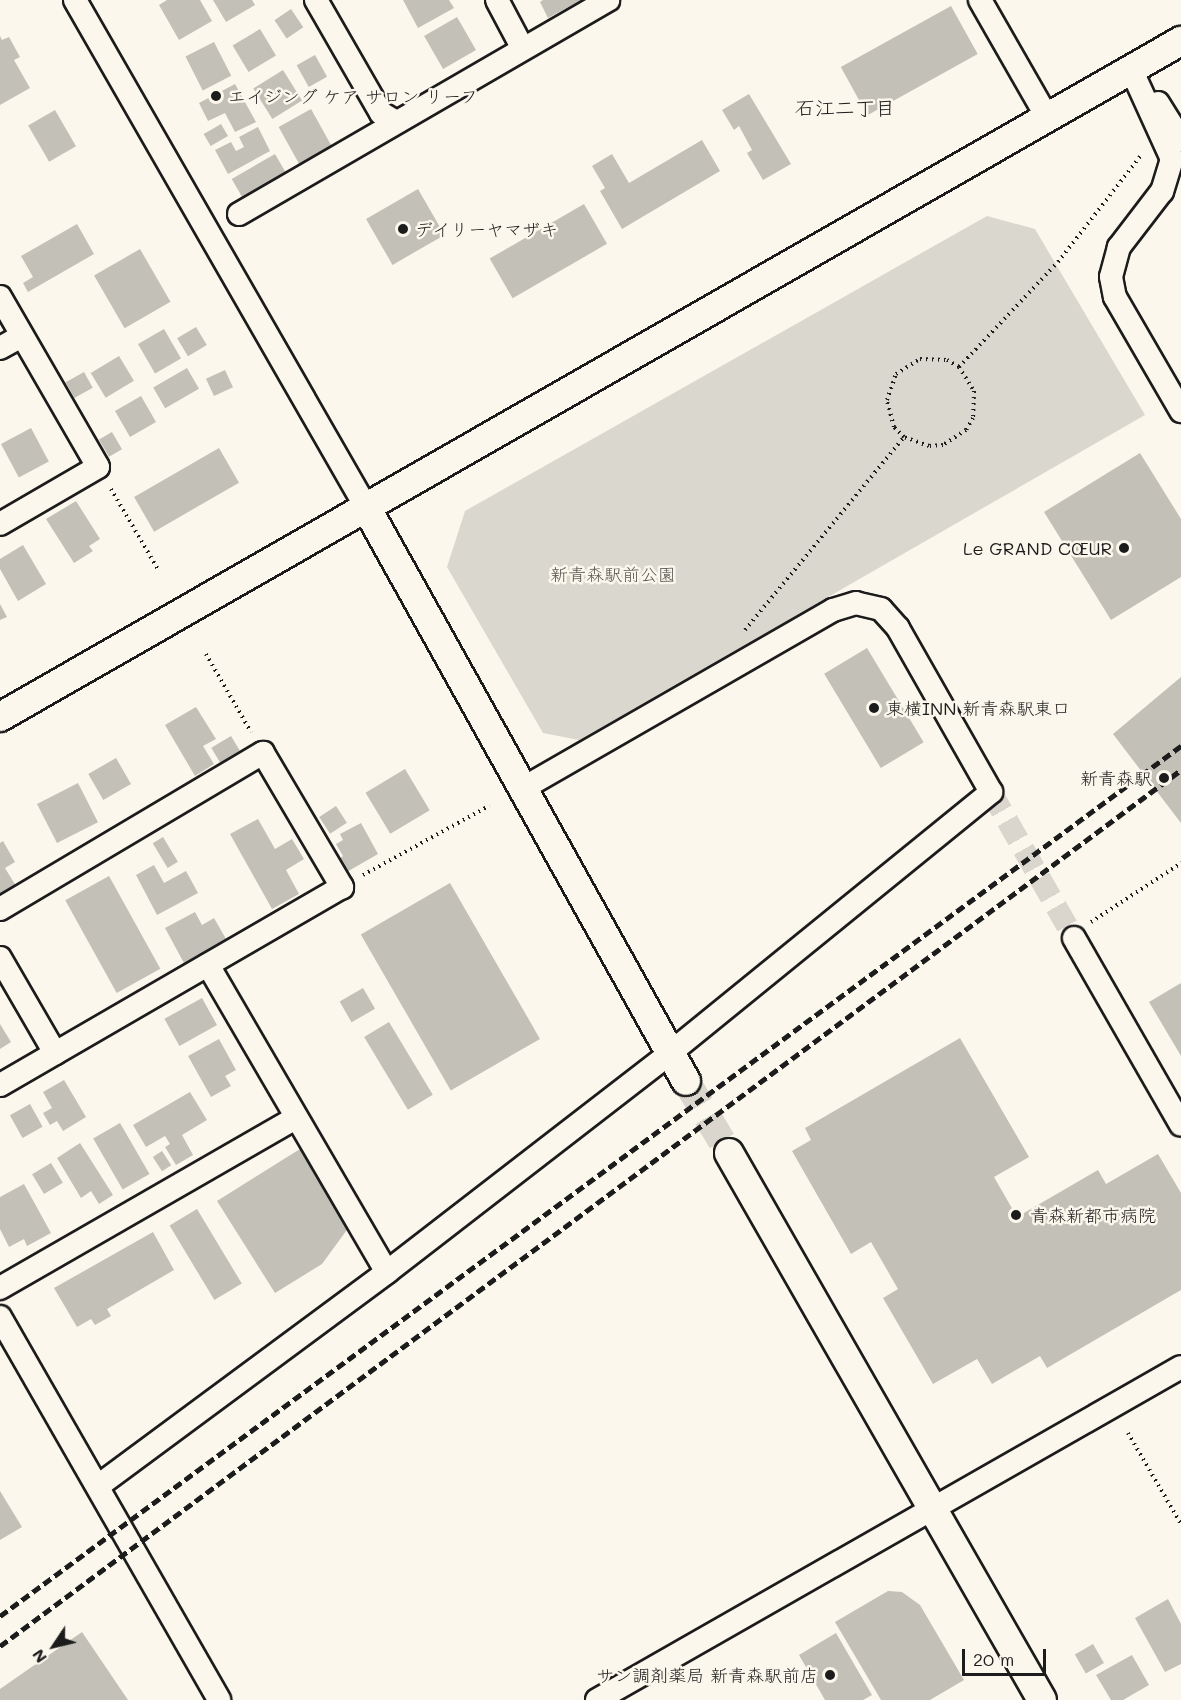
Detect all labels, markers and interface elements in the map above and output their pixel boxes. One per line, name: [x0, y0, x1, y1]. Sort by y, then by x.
place label: エイジング ケア サロン リーフ: [228, 85, 479, 107]
marker: エイジング ケア サロン リーフ: [209, 89, 223, 103]
district label: 石江二丁目: [795, 95, 895, 119]
place label: デイリーヤマザキ: [415, 218, 559, 240]
marker: デイリーヤマザキ: [396, 222, 410, 236]
place label: Le GRAND CŒUR: [963, 537, 1112, 559]
marker: Le GRAND CŒUR: [1117, 541, 1131, 555]
park label: 新青森駅前公園: [550, 563, 676, 585]
place label: 東横INN 新青森駅東口: [886, 697, 1070, 719]
marker: 東横INN 新青森駅東口: [867, 701, 881, 715]
place label: 新青森駅: [1080, 767, 1152, 789]
marker: 新青森駅: [1157, 771, 1171, 785]
place label: 青森新都市病院: [1030, 1204, 1156, 1226]
marker: 青森新都市病院: [1007, 1206, 1025, 1224]
north arrow: [24, 1616, 84, 1676]
scale bar: [965, 1637, 1049, 1675]
text: N: [27, 1646, 51, 1668]
text: 20 m: [973, 1647, 1014, 1671]
place label: サン調剤薬局 新青森駅前店: [596, 1664, 818, 1686]
marker: サン調剤薬局 新青森駅前店: [823, 1668, 837, 1682]

